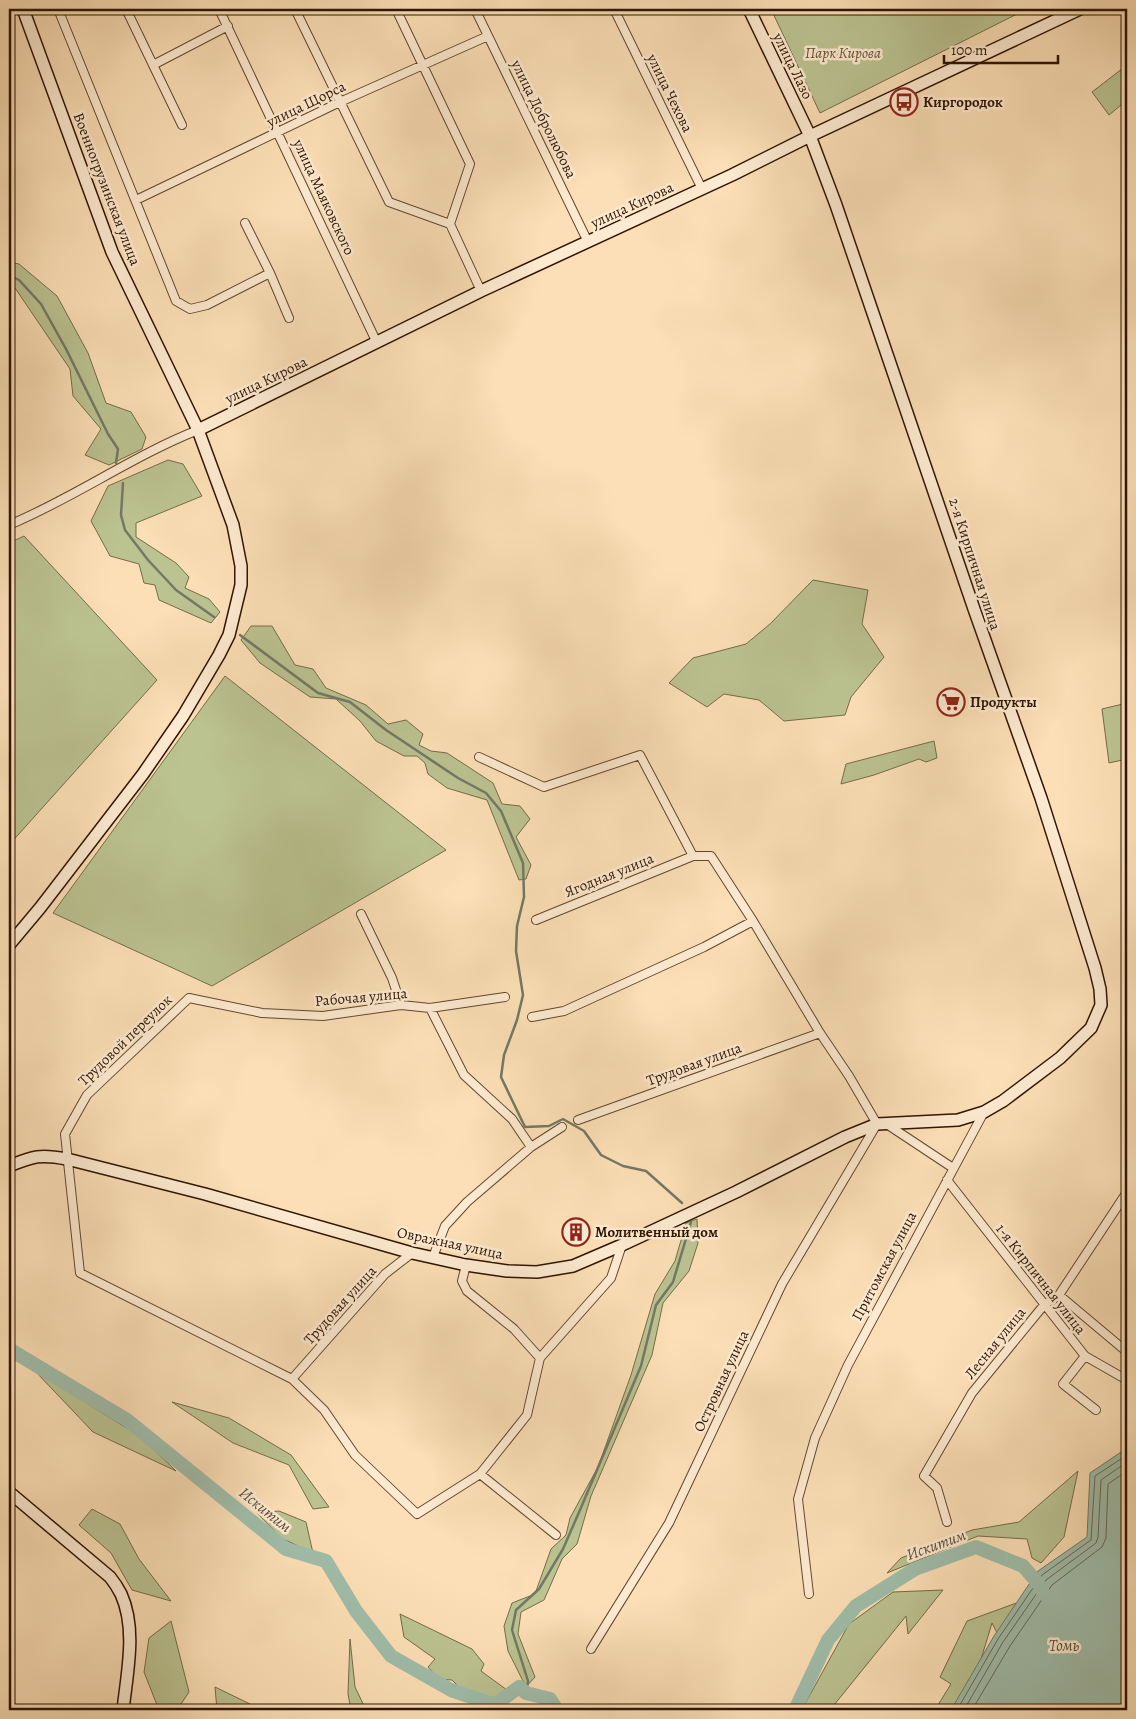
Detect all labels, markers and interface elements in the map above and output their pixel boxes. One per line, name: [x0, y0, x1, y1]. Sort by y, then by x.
street label: улица Лазо: [768, 29, 818, 103]
scale bar: [944, 32, 1057, 64]
text: 100 m: [951, 40, 988, 60]
park label: Парк Кирова: [805, 43, 881, 63]
street label: улица Чехова: [642, 49, 698, 136]
street label: улица Добролюбова: [506, 55, 581, 182]
street label: улица Щорса: [262, 76, 349, 132]
bus stop icon: Киргородок: [889, 87, 919, 117]
place label: Киргородок: [923, 92, 1003, 112]
street label: Военногрузинская улица: [69, 110, 145, 268]
street label: улица Маяковского: [288, 135, 360, 258]
street label: улица Кирова: [586, 177, 677, 233]
street label: улица Кирова: [221, 351, 311, 409]
street label: 2-я Кирпичная улица: [944, 495, 1006, 633]
supermarket icon: Продукты: [936, 687, 966, 717]
place label: Продукты: [970, 692, 1037, 712]
street label: Ягодная улица: [561, 848, 657, 902]
street label: Рабочая улица: [314, 983, 408, 1011]
street label: Трудовой переулок: [74, 990, 176, 1090]
street label: Трудовая улица: [644, 1038, 744, 1090]
street label: Притомская улица: [847, 1208, 921, 1324]
building icon: Молитвенный дом: [561, 1217, 591, 1247]
street label: 1-я Кирпичная улица: [991, 1219, 1091, 1339]
street label: Овражная улица: [395, 1222, 505, 1264]
place label: Молитвенный дом: [595, 1222, 718, 1242]
street label: Трудовая улица: [299, 1261, 381, 1349]
street label: Лесная улица: [960, 1303, 1030, 1383]
street label: Островная улица: [689, 1327, 753, 1435]
water label: Искитим: [234, 1482, 296, 1538]
water label: Искитим: [903, 1524, 969, 1566]
water label: Томь: [1049, 1635, 1080, 1657]

